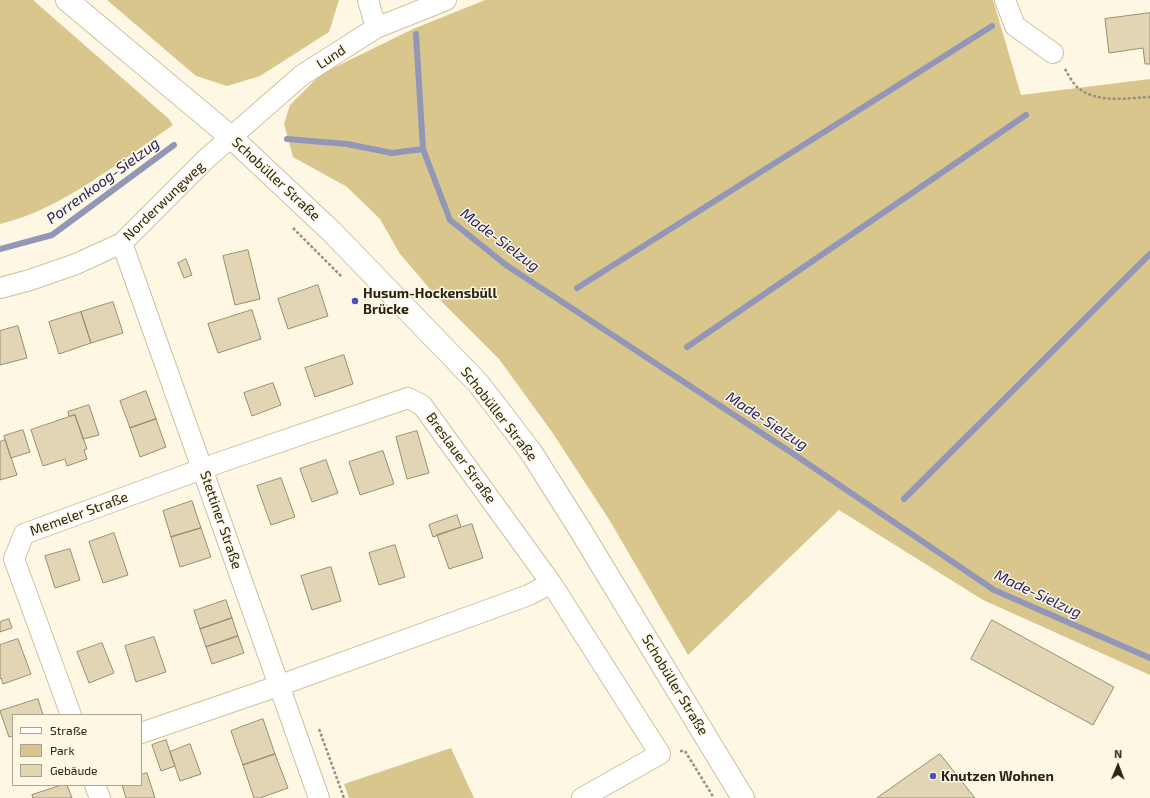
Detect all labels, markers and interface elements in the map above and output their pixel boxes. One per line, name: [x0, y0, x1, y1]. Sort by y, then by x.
street label: Lund: [313, 41, 349, 73]
water label: Porrenkoog-Sielzug: [43, 134, 163, 228]
street label: Schobüller Straße: [228, 134, 324, 224]
street label: Norderwungweg: [120, 158, 208, 244]
water label: Made-Sielzug: [457, 204, 543, 276]
place label: Husum-Hockensbüll Brücke: [363, 285, 497, 318]
marker: Husum-Hockensbüll Brücke: [350, 296, 360, 306]
street label: Schobüller Straße: [457, 364, 541, 464]
water label: Made-Sielzug: [723, 388, 811, 454]
street label: Breslauer Straße: [422, 409, 500, 507]
street label: Stettiner Straße: [196, 469, 246, 571]
street label: Memeler Straße: [28, 488, 130, 540]
water label: Made-Sielzug: [991, 566, 1085, 622]
street label: Schobüller Straße: [638, 632, 712, 738]
legend: [12, 714, 142, 786]
text: Straße: [50, 723, 87, 737]
text: Park: [50, 743, 75, 757]
north arrow: [1098, 746, 1138, 786]
text: N: [1114, 747, 1122, 760]
text: Gebäude: [50, 763, 98, 777]
place label: Knutzen Wohnen: [941, 768, 1054, 784]
marker: Knutzen Wohnen: [928, 771, 938, 781]

